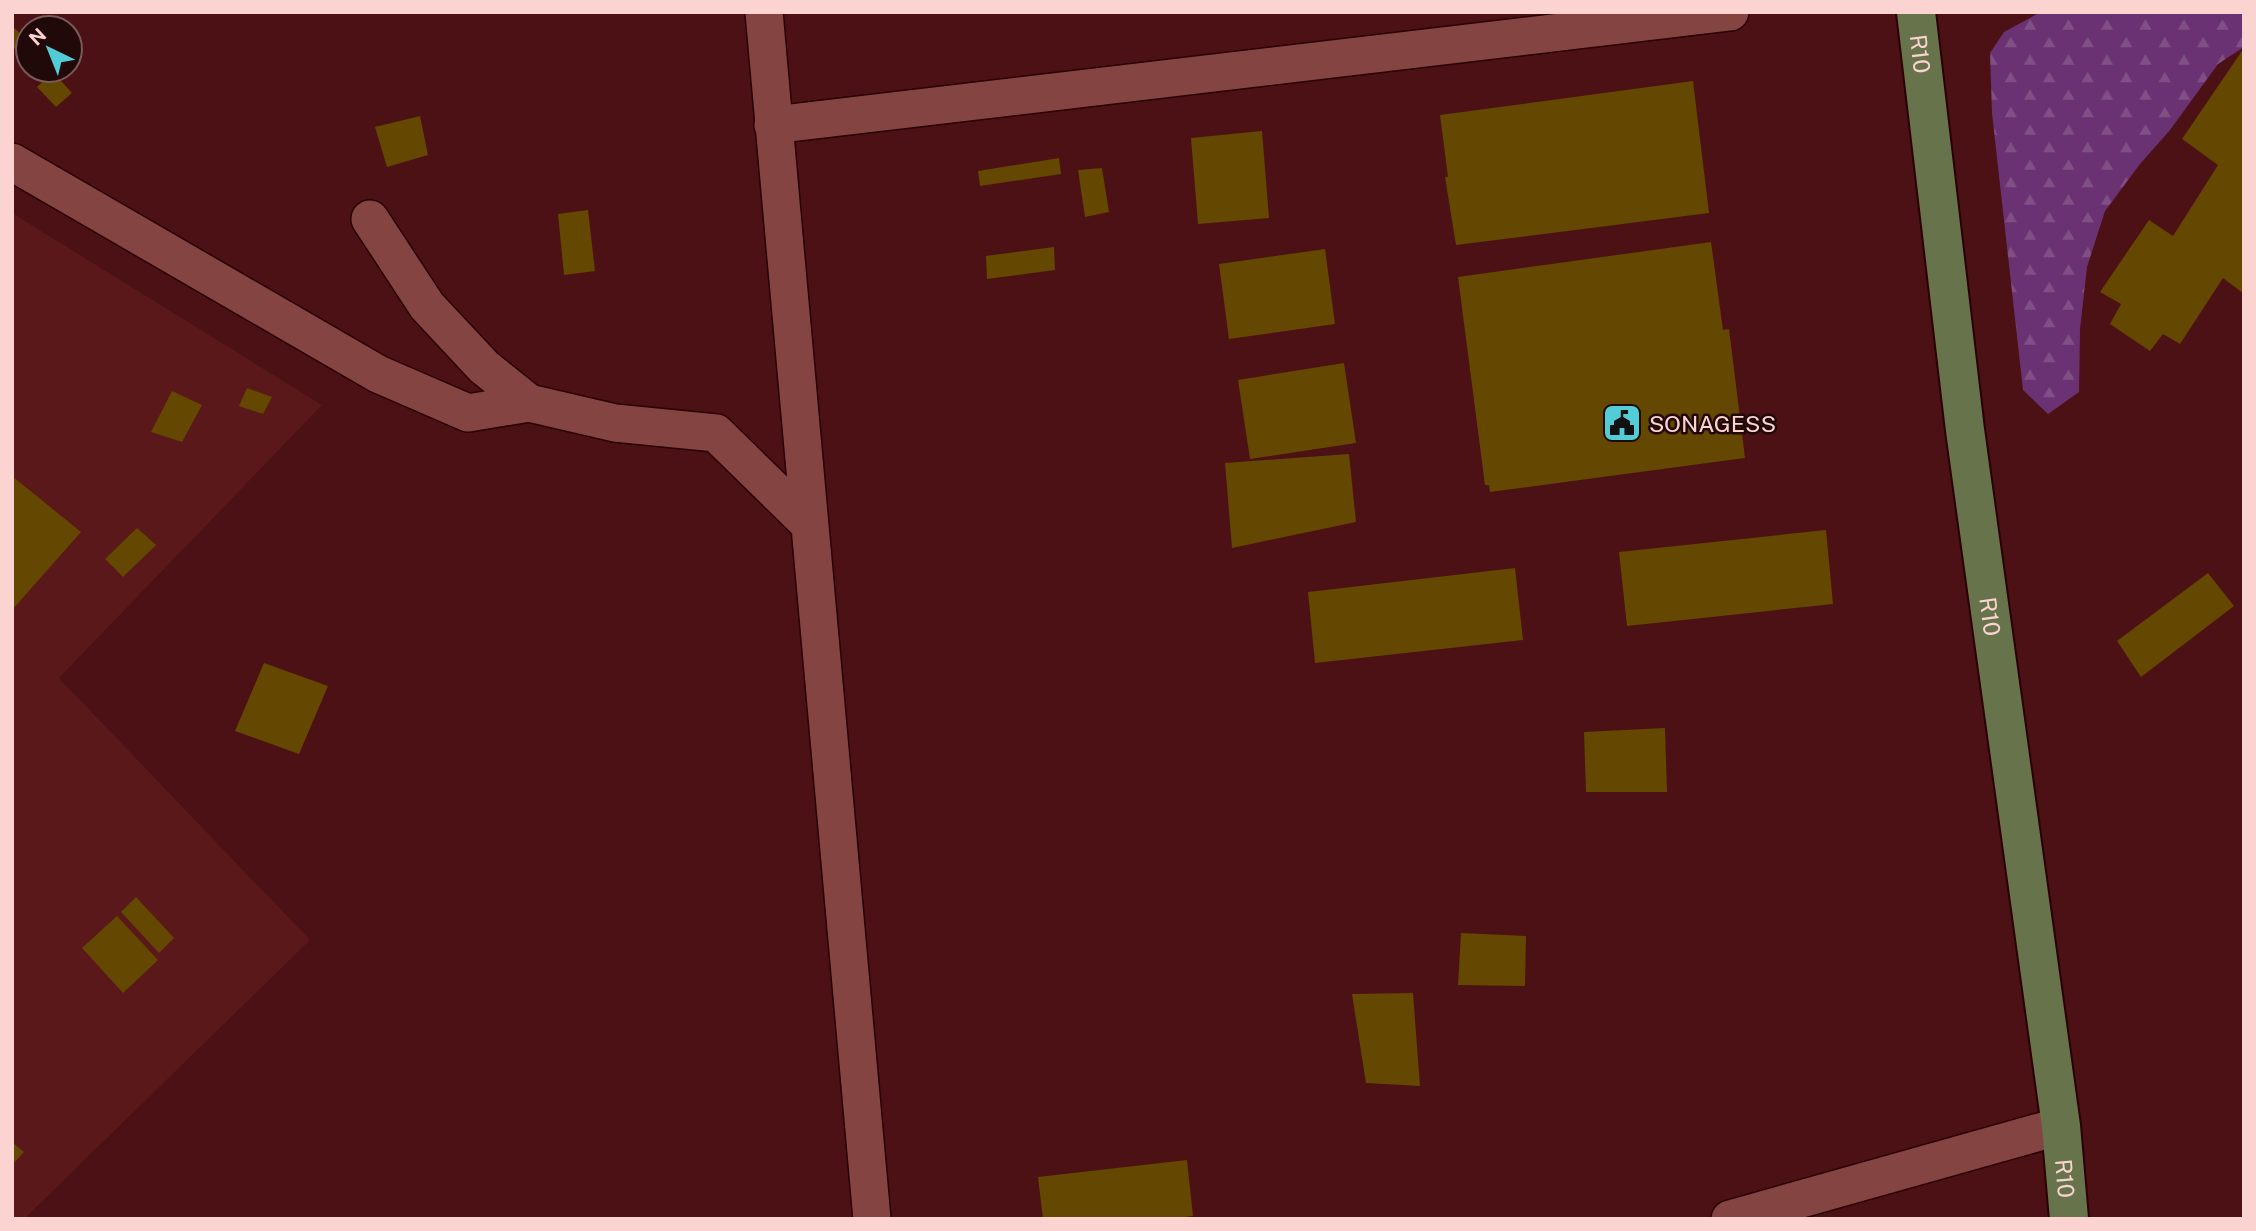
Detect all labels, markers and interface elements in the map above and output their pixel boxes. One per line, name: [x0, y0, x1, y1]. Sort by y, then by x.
north arrow: [14, 14, 84, 84]
text: N: [24, 23, 50, 50]
street label: R10: [1905, 33, 1937, 75]
public building icon: SONAGESS: [1601, 402, 1643, 444]
place label: SONAGESS: [1649, 410, 1776, 437]
street label: R10: [1975, 595, 2007, 638]
street label: R10: [2050, 1158, 2081, 1199]

